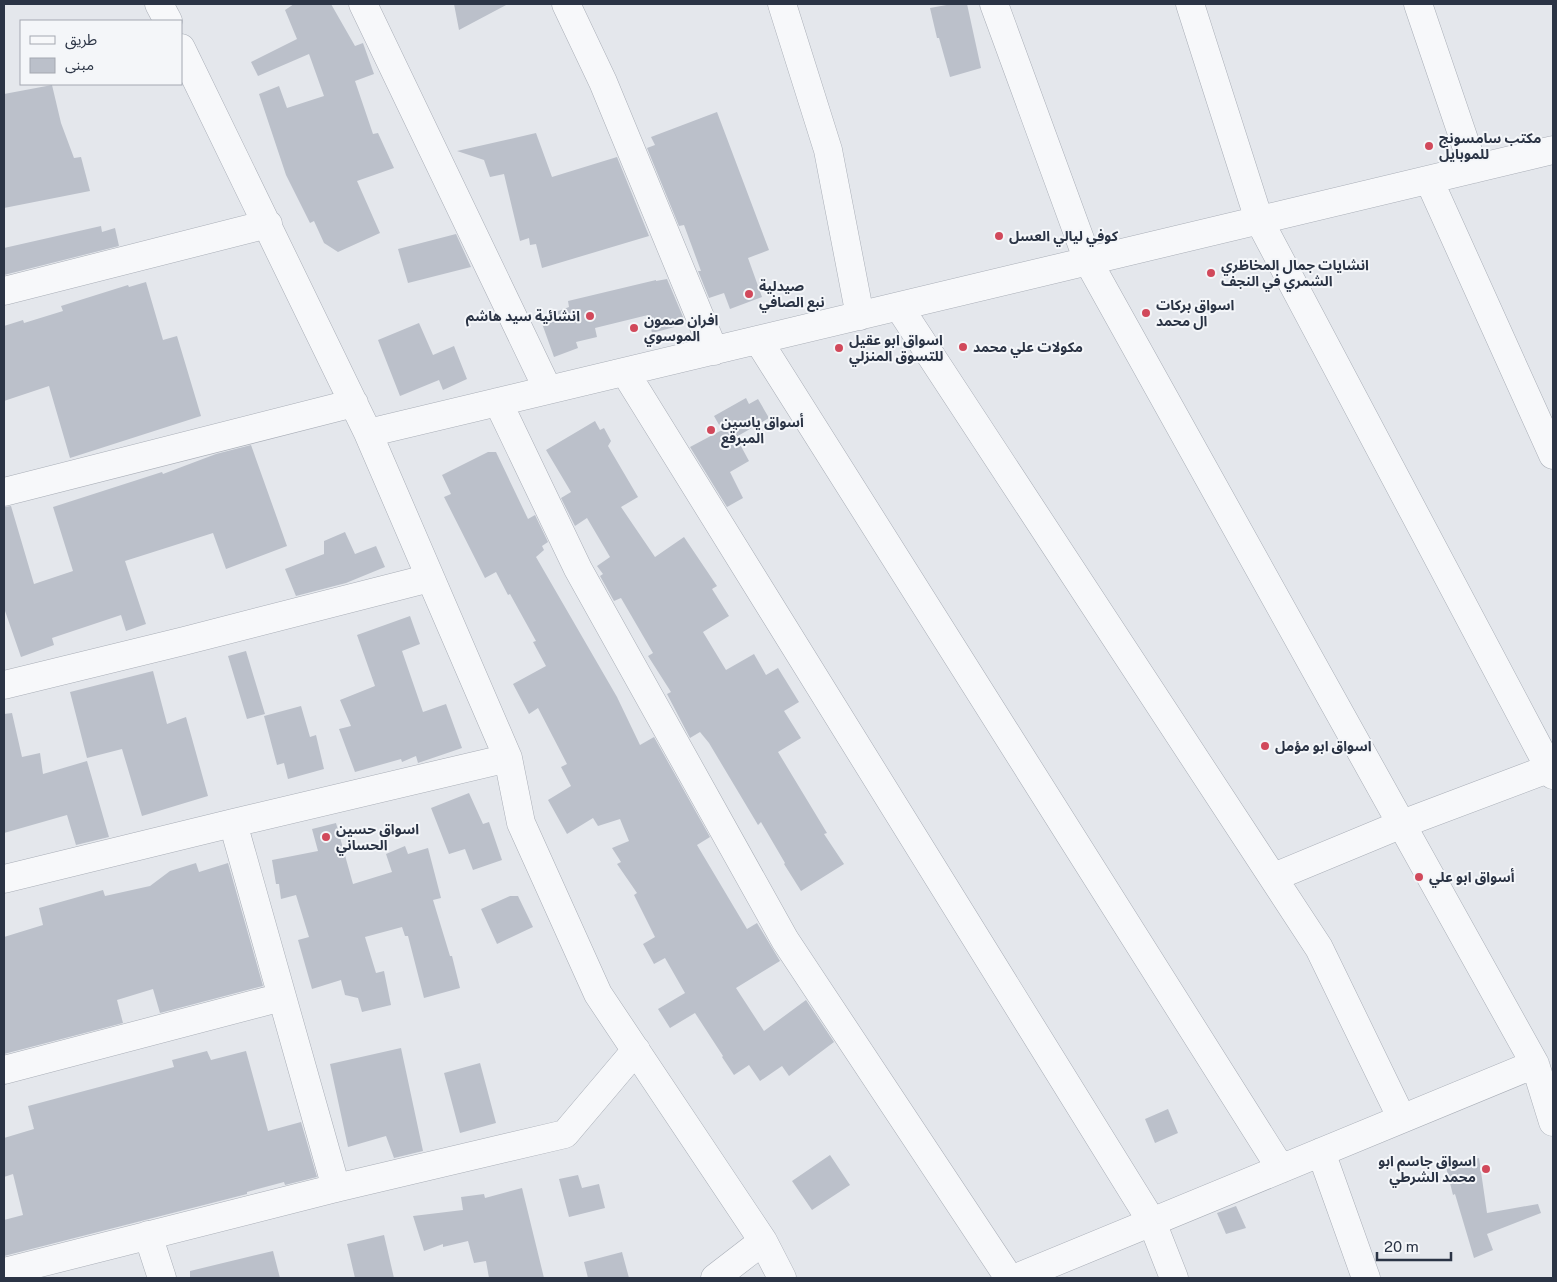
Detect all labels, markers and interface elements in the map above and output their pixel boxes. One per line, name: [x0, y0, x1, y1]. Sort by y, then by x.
legend: [20, 20, 182, 85]
text: طريق: [65, 31, 97, 50]
text: مبنى: [65, 56, 94, 74]
place label: مكتب سامسونج للموبايل: [1439, 130, 1541, 162]
marker: مكتب سامسونج للموبايل: [1423, 140, 1435, 152]
place label: كوفي ليالي العسل: [1009, 228, 1119, 247]
marker: كوفي ليالي العسل: [993, 230, 1005, 242]
place label: انشايات جمال المخاظري الشمري في النجف: [1221, 257, 1369, 292]
marker: انشايات جمال المخاظري الشمري في النجف: [1205, 267, 1217, 279]
place label: صيدلية نبع الصافي: [759, 278, 825, 313]
marker: صيدلية نبع الصافي: [743, 288, 755, 300]
place label: اسواق بركات ال محمد: [1156, 297, 1235, 330]
marker: اسواق بركات ال محمد: [1140, 307, 1152, 319]
place label: انشائية سيد هاشم: [466, 308, 580, 327]
marker: انشائية سيد هاشم: [584, 310, 596, 322]
place label: افران صمون الموسوي: [644, 312, 718, 347]
marker: افران صمون الموسوي: [628, 322, 640, 334]
place label: اسواق ابو عقيل للتسوق المنزلي: [849, 332, 944, 367]
place label: مكولات علي محمد: [973, 339, 1083, 358]
marker: مكولات علي محمد: [957, 341, 969, 353]
marker: اسواق ابو عقيل للتسوق المنزلي: [833, 342, 845, 354]
place label: أسواق ياسين المبرقع: [721, 413, 804, 448]
marker: أسواق ياسين المبرقع: [705, 424, 717, 436]
place label: اسواق ابو مؤمل: [1275, 738, 1372, 754]
marker: اسواق ابو مؤمل: [1259, 740, 1271, 752]
place label: اسواق حسين الحساني: [336, 821, 419, 856]
marker: اسواق حسين الحساني: [320, 831, 332, 843]
place label: أسواق ابو علي: [1429, 868, 1515, 888]
marker: أسواق ابو علي: [1413, 871, 1425, 883]
place label: اسواق جاسم ابو محمد الشرطي: [1378, 1153, 1476, 1188]
marker: اسواق جاسم ابو محمد الشرطي: [1480, 1163, 1492, 1175]
scale bar: [1377, 1230, 1451, 1262]
text: 20 m: [1384, 1238, 1419, 1255]

